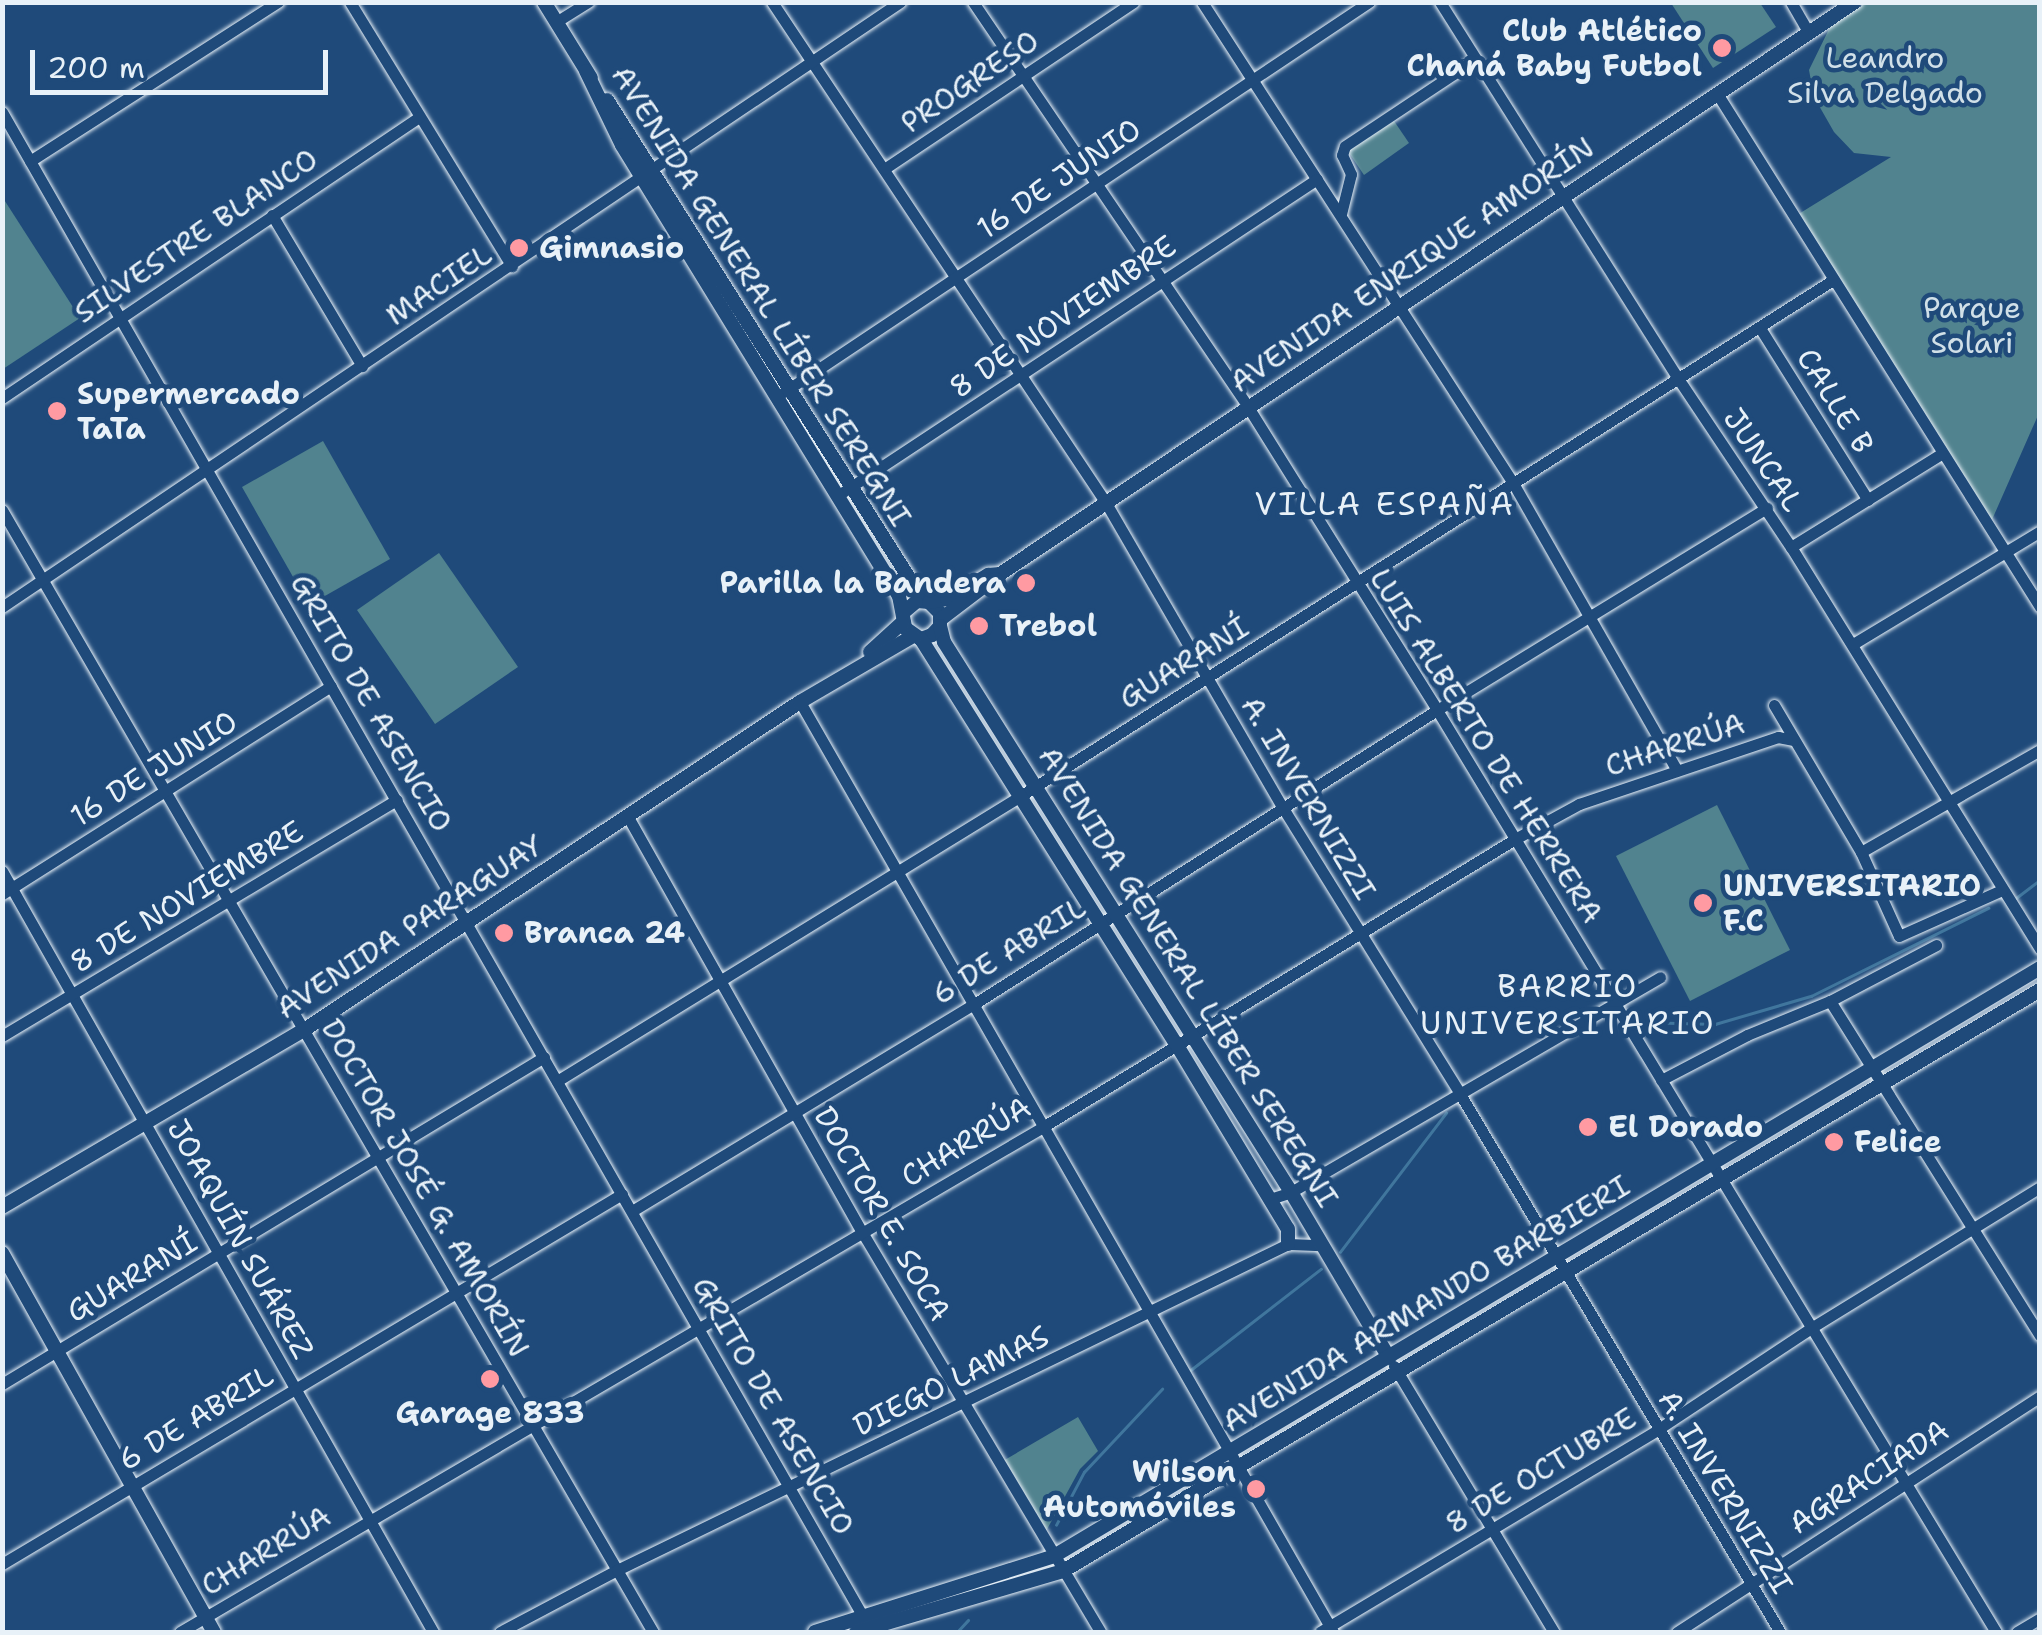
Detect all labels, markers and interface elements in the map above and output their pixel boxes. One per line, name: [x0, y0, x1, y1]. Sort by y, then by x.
place label: Club Atlético Chaná Baby Futbol: [1407, 13, 1702, 84]
street label: PROGRESO: [894, 23, 1046, 141]
scale bar: [35, 30, 332, 92]
marker: Club Atlético Chaná Baby Futbol: [1711, 37, 1733, 59]
park label: Leandro Silva Delgado: [1787, 40, 1983, 110]
text: 200 m: [47, 47, 145, 88]
street label: AVENIDA GENERAL LÍBER SEREGNI: [604, 59, 918, 533]
street label: 16 DE JUNIO: [970, 111, 1148, 247]
street label: AVENIDA ENRIQUE AMORÍN: [1223, 130, 1601, 400]
street label: SILVESTRE BLANCO: [67, 141, 325, 331]
street label: 8 DE NOVIEMBRE: [943, 228, 1183, 406]
place label: Gimnasio: [539, 230, 684, 266]
street label: MACIEL: [379, 237, 499, 333]
marker: Gimnasio: [508, 237, 530, 259]
park label: Parque Solari: [1923, 290, 2021, 360]
street label: CALLE B: [1789, 342, 1881, 460]
place label: Supermercado TaTa: [77, 376, 300, 446]
marker: Supermercado TaTa: [46, 400, 68, 422]
street label: JUNCAL: [1715, 401, 1811, 519]
district label: VILLA ESPAÑA: [1254, 485, 1516, 523]
street label: LUIS ALBERTO DE HERRERA: [1362, 562, 1610, 930]
place label: Parilla la Bandera: [720, 565, 1006, 601]
street label: GRITO DE ASENCIO: [282, 568, 460, 838]
marker: Parilla la Bandera: [1015, 572, 1037, 594]
place label: Trebol: [999, 608, 1097, 644]
street label: GUARANÍ: [1113, 609, 1255, 717]
marker: Trebol: [968, 615, 990, 637]
street label: A. INVERNIZZI: [1233, 690, 1383, 906]
street label: 16 DE JUNIO: [64, 703, 244, 835]
street label: CHARRÚA: [1601, 705, 1749, 785]
street label: AVENIDA GENERAL LÍBER SEREGNI: [1031, 740, 1345, 1214]
street label: 8 DE NOVIEMBRE: [64, 813, 310, 981]
street label: AVENIDA PARAGUAY: [270, 827, 550, 1027]
place label: UNIVERSITARIO F.C: [1723, 868, 1981, 938]
street label: 6 DE ABRIL: [925, 890, 1093, 1012]
marker: UNIVERSITARIO F.C: [1692, 892, 1714, 914]
place label: Branca 24: [524, 915, 685, 951]
marker: Branca 24: [493, 922, 515, 944]
district label: BARRIO UNIVERSITARIO: [1420, 968, 1716, 1043]
street label: DOCTOR JOSÉ G. AMORÍN: [313, 1012, 537, 1364]
street label: CHARRÚA: [895, 1089, 1037, 1195]
street label: DOCTOR E. SOCA: [806, 1100, 958, 1328]
place label: El Dorado: [1608, 1109, 1763, 1145]
street label: JOAQUÍN SUÁREZ: [159, 1113, 321, 1365]
marker: El Dorado: [1577, 1116, 1599, 1138]
place label: Felice: [1854, 1124, 1942, 1160]
marker: Felice: [1823, 1131, 1845, 1153]
street label: AVENIDA ARMANDO BARBIERI: [1216, 1168, 1636, 1440]
street label: GUARANÍ: [60, 1224, 204, 1330]
street label: GRITO DE ASENCIO: [684, 1271, 862, 1541]
street label: DIEGO LAMAS: [848, 1318, 1054, 1444]
street label: 6 DE ABRIL: [112, 1358, 280, 1478]
marker: Garage 833: [479, 1368, 501, 1390]
street label: A. INVERNIZZI: [1650, 1384, 1800, 1600]
place label: Garage 833: [396, 1395, 584, 1431]
street label: 8 DE OCTUBRE: [1439, 1400, 1643, 1542]
street label: AGRACIADA: [1782, 1412, 1956, 1542]
place label: Wilson Automóviles: [1043, 1454, 1236, 1524]
marker: Wilson Automóviles: [1245, 1478, 1267, 1500]
street label: CHARRÚA: [195, 1498, 337, 1604]

